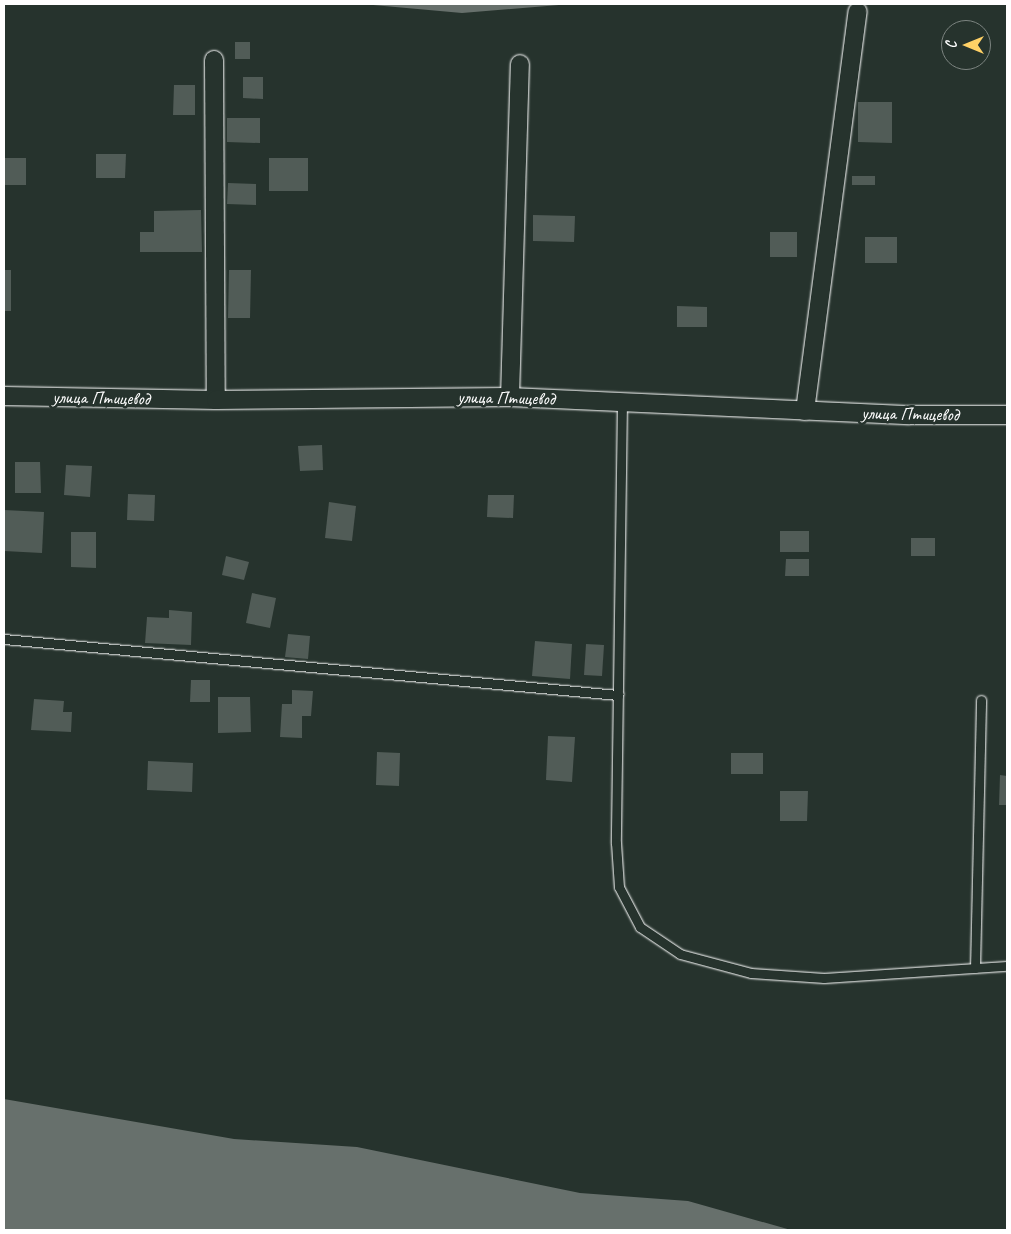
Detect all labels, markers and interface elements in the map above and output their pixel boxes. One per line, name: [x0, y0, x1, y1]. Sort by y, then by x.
north arrow: [941, 20, 991, 70]
text: С: [943, 42, 960, 48]
street label: улица Птицевод: [53, 386, 149, 410]
street label: улица Птицевод: [458, 386, 554, 410]
street label: улица Птицевод: [862, 402, 958, 426]

